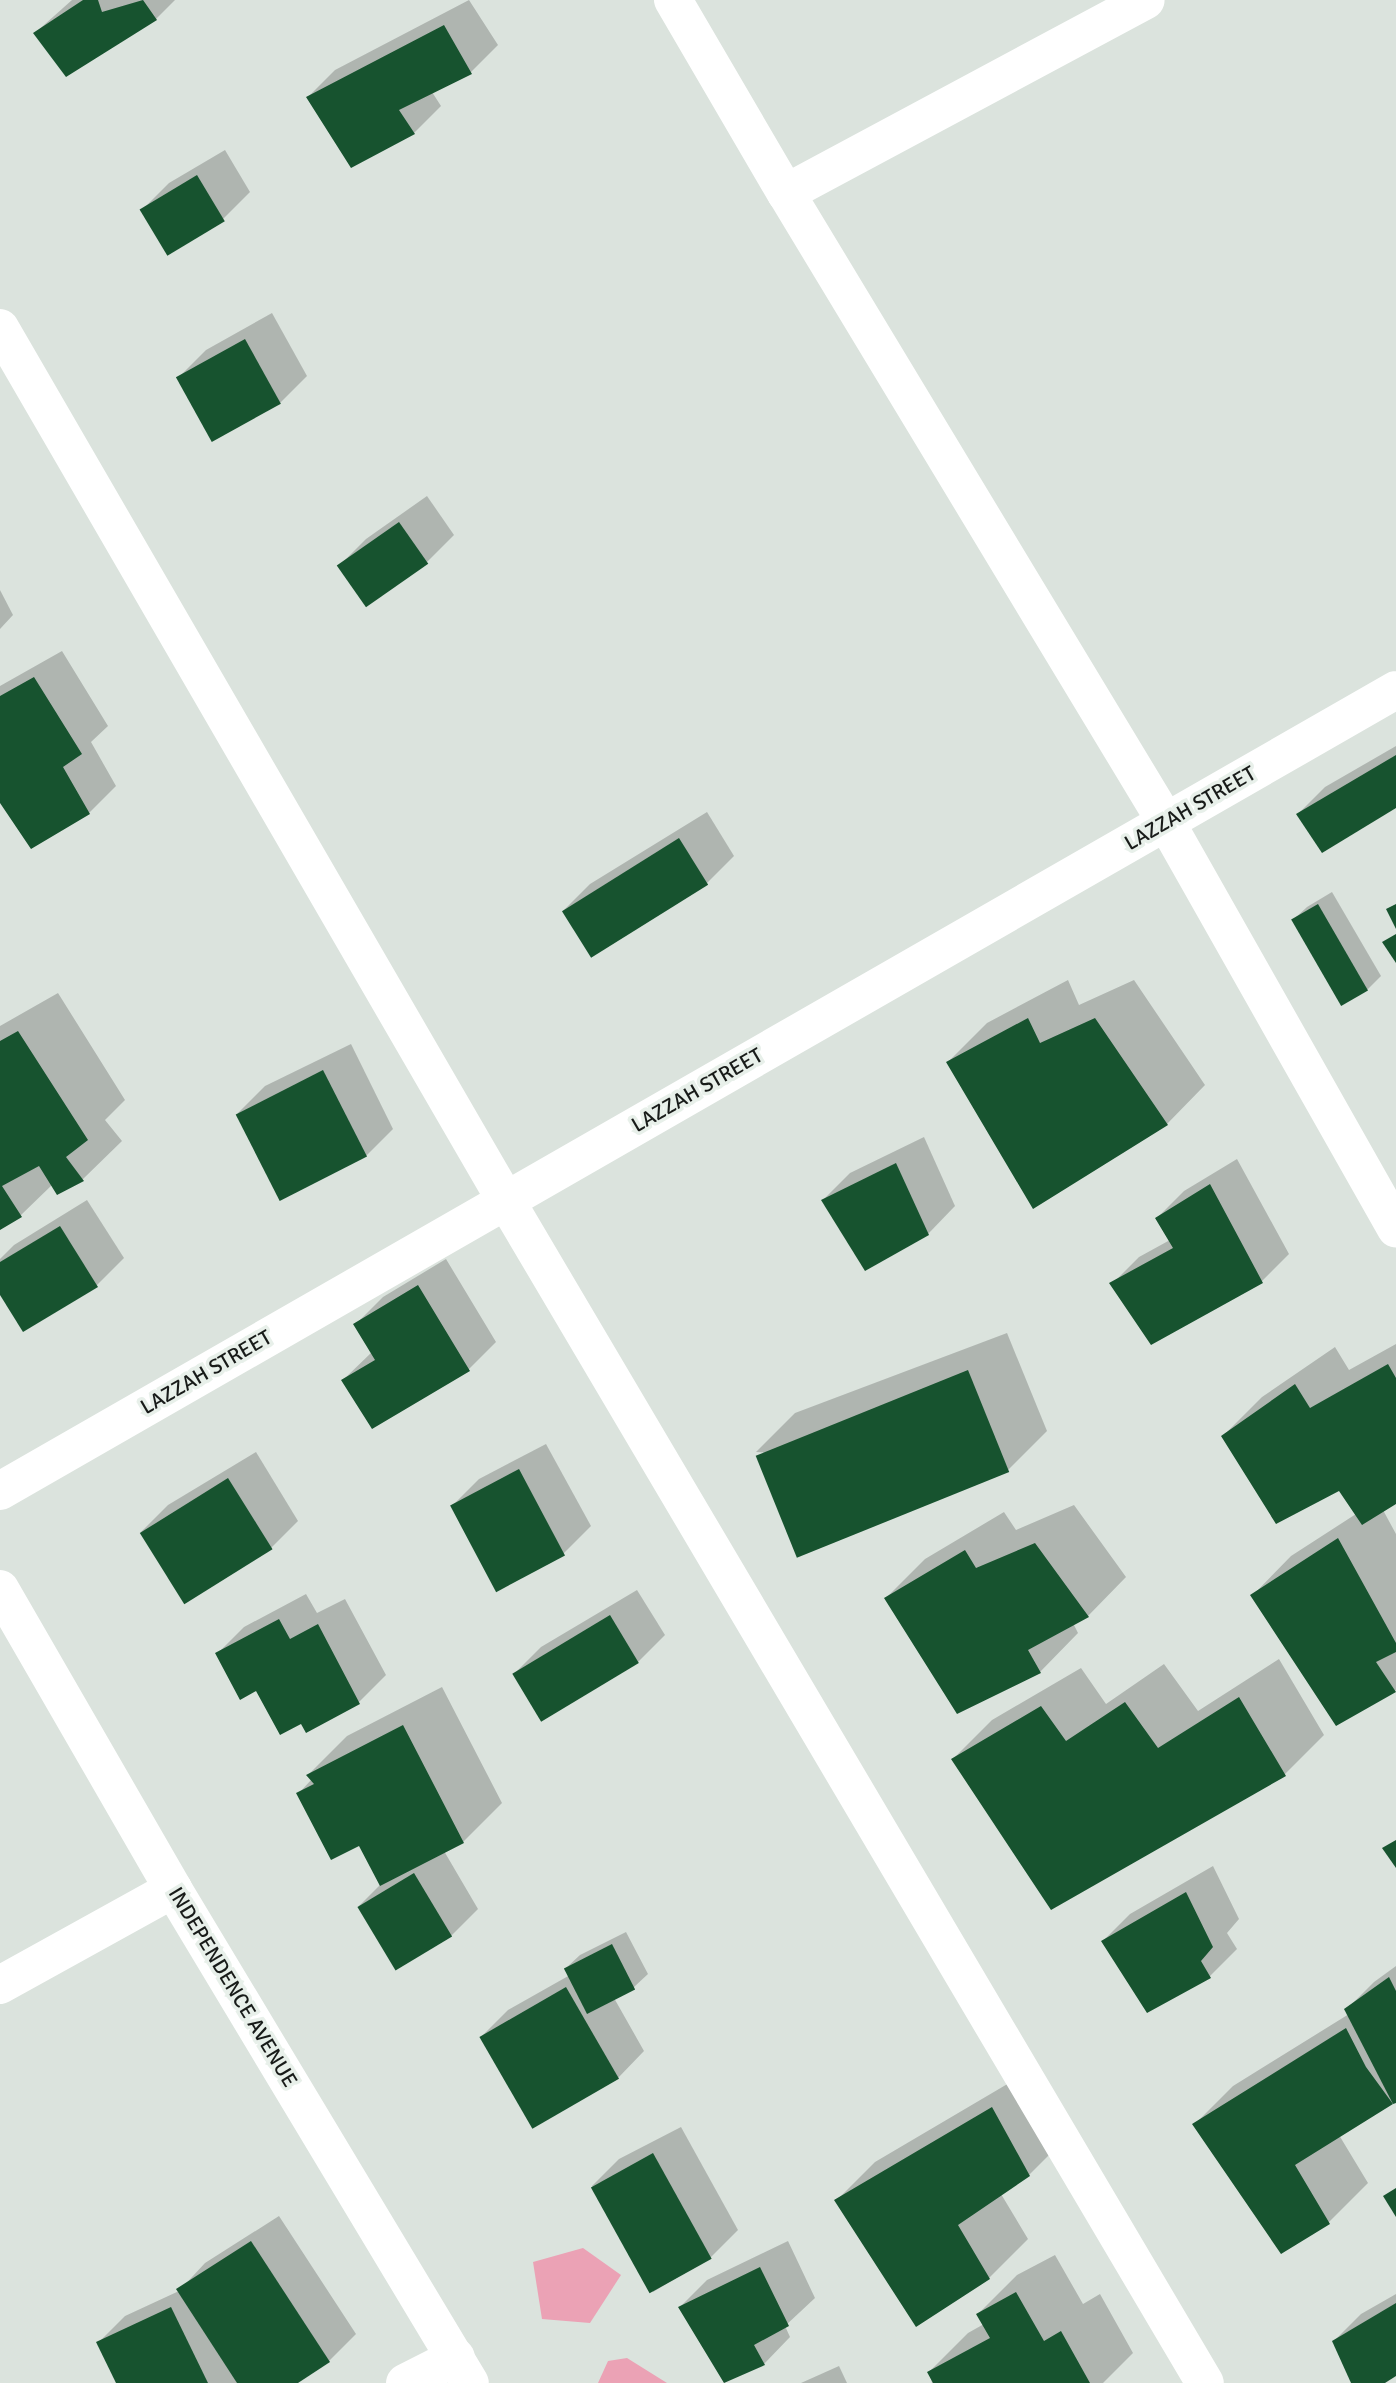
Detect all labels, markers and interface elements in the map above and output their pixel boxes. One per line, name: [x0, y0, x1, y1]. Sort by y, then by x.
street label: LAZZAH STREET: [1120, 760, 1260, 856]
street label: LAZZAH STREET: [627, 1042, 767, 1138]
street label: LAZZAH STREET: [136, 1324, 276, 1420]
street label: INDEPENDENCE AVENUE: [163, 1882, 303, 2092]

